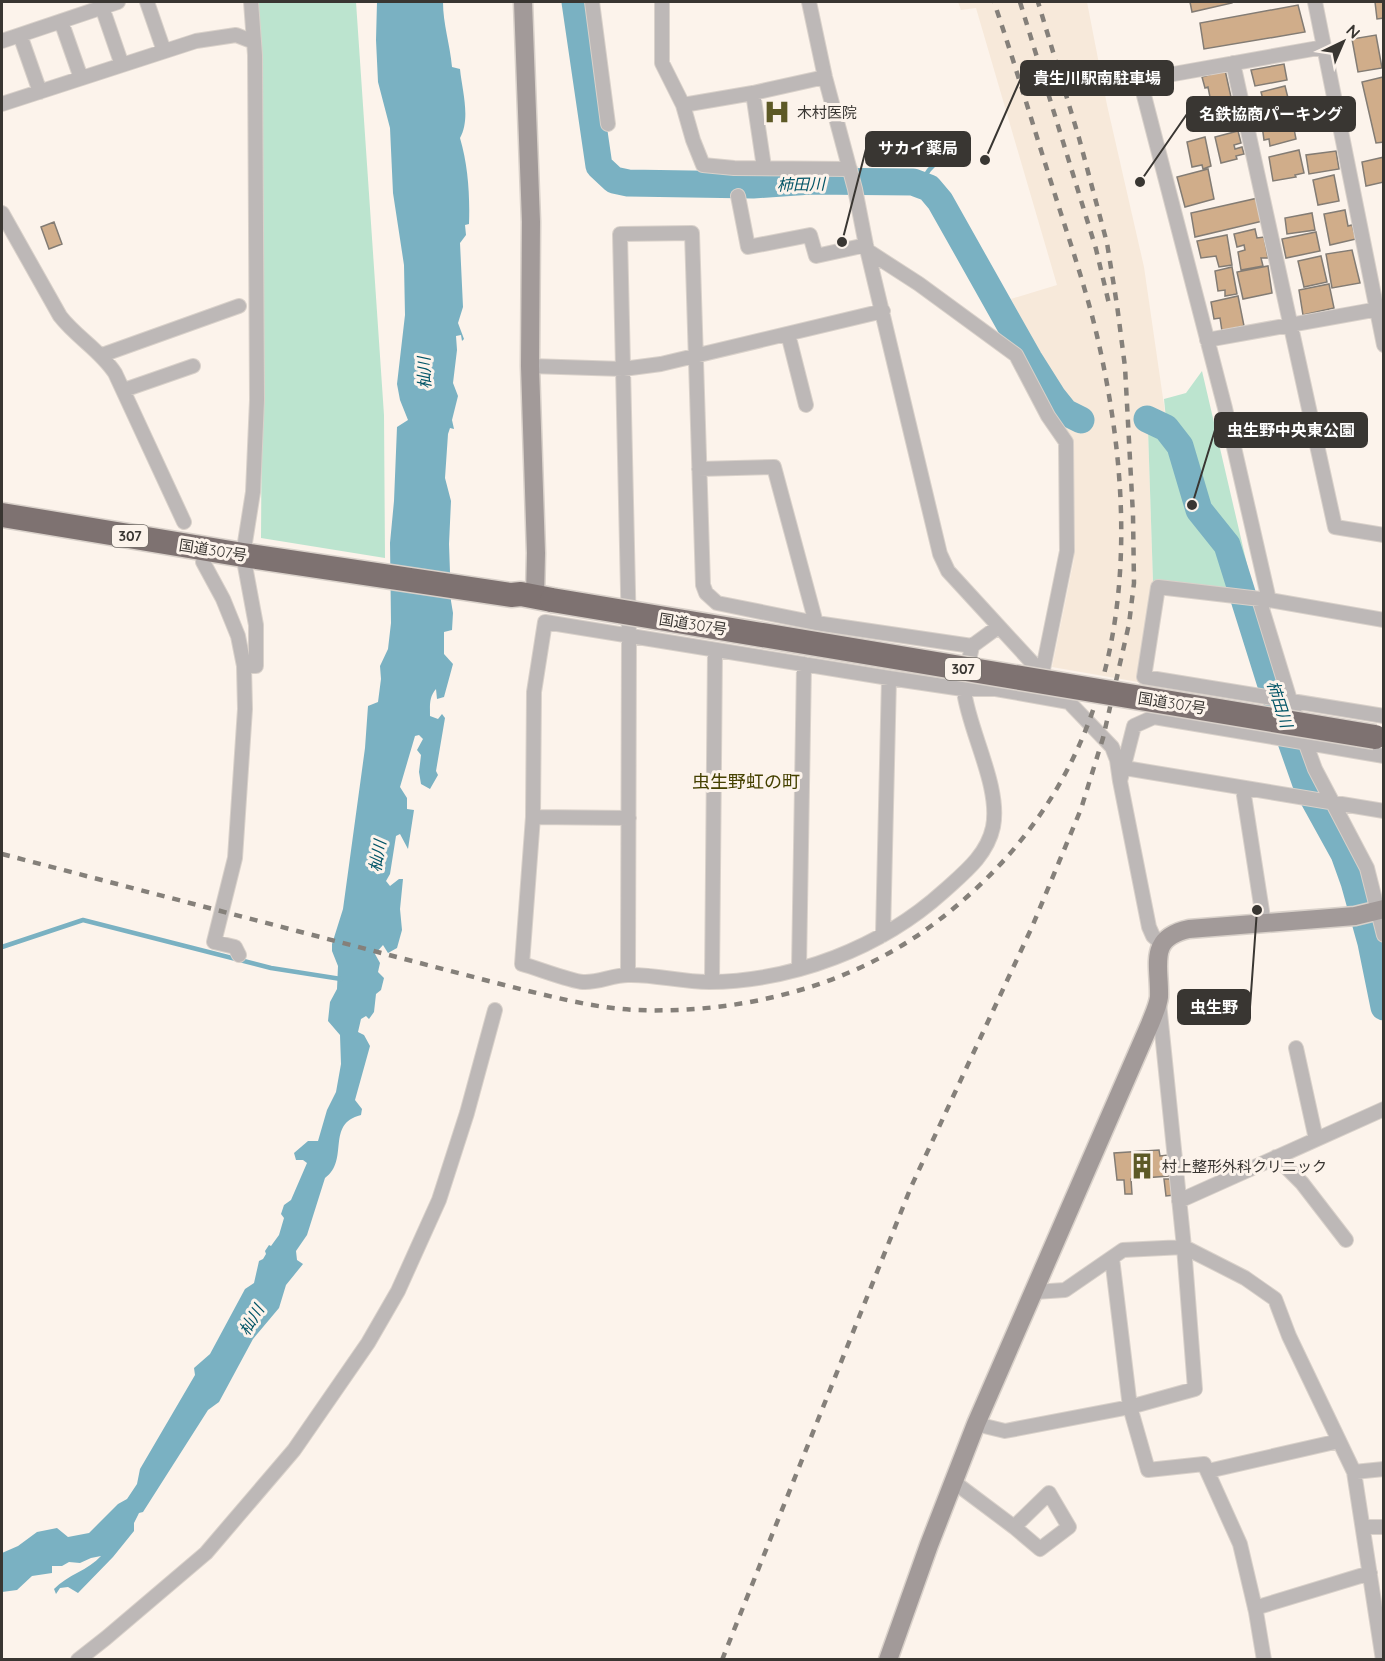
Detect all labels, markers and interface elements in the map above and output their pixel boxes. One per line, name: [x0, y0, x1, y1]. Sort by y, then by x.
north arrow: [1313, 12, 1373, 72]
text: N: [1342, 20, 1365, 42]
callout: 貴生川駅南駐車場: [1021, 61, 1173, 95]
text: 貴生川駅南駐車場: [1033, 68, 1161, 88]
hospital icon: 木村医院: [762, 97, 792, 127]
callout: 名鉄協商パーキング: [1187, 97, 1355, 131]
place label: 木村医院: [797, 103, 857, 122]
text: 名鉄協商パーキング: [1199, 104, 1343, 124]
callout: サカイ薬局: [866, 132, 970, 166]
text: サカイ薬局: [878, 138, 958, 158]
water label: 柿田川: [777, 174, 827, 194]
water label: 杣川: [413, 355, 435, 389]
callout: 虫生野中央東公園: [1215, 413, 1367, 447]
text: 虫生野中央東公園: [1227, 420, 1355, 440]
road number: 307: [112, 525, 148, 547]
street label: 国道307号: [178, 535, 248, 565]
street label: 国道307号: [658, 609, 728, 639]
road number: 307: [945, 658, 981, 680]
water label: 柿田川: [1263, 678, 1298, 732]
street label: 国道307号: [1137, 688, 1207, 718]
district label: 虫生野虹の町: [692, 770, 800, 793]
water label: 杣川: [364, 837, 390, 874]
callout: 虫生野: [1178, 990, 1250, 1024]
text: 虫生野: [1190, 997, 1238, 1017]
building icon: 村上整形外科クリニック: [1127, 1151, 1157, 1181]
place label: 村上整形外科クリニック: [1162, 1157, 1327, 1176]
water label: 杣川: [234, 1299, 269, 1339]

